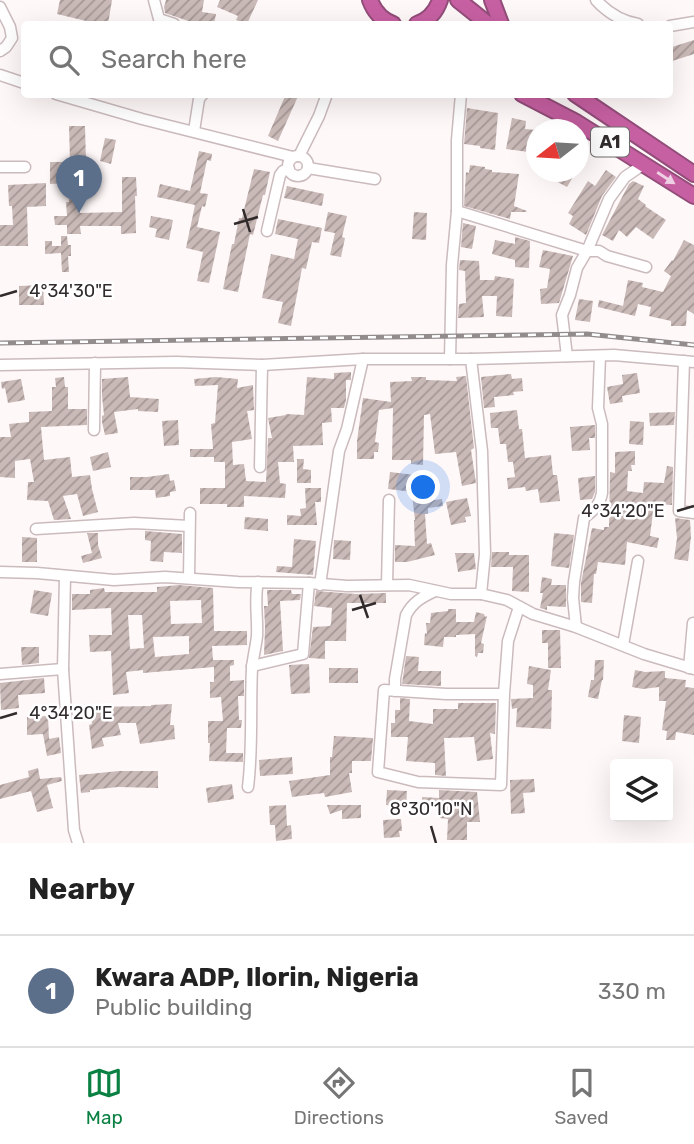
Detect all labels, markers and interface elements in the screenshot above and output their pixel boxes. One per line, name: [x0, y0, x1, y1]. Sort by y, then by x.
search box: [21, 21, 673, 98]
icon: search: [45, 41, 83, 79]
text: Search here: [101, 44, 247, 75]
north arrow: [526, 119, 589, 182]
road number: A1: [591, 127, 629, 156]
pin: 1: [56, 155, 102, 213]
one-way arrow: [656, 171, 675, 184]
text: 4°34'30"E: [29, 280, 113, 302]
your location: [406, 470, 440, 504]
text: 4°34'20"E: [581, 500, 665, 522]
text: 4°34'20"E: [29, 702, 113, 724]
map controls: [610, 759, 673, 822]
button: layers: [610, 759, 673, 822]
text: 8°30'10"N: [390, 798, 472, 820]
text: Nearby: [28, 871, 135, 907]
text: Kwara ADP, Ilorin, Nigeria: [95, 962, 419, 993]
text: 1: [45, 977, 57, 1005]
text: 330 m: [598, 977, 666, 1005]
text: Public building: [95, 993, 252, 1021]
tab: Map: [85, 1064, 123, 1129]
tab: Directions: [294, 1064, 384, 1129]
tab: Saved: [554, 1064, 609, 1129]

